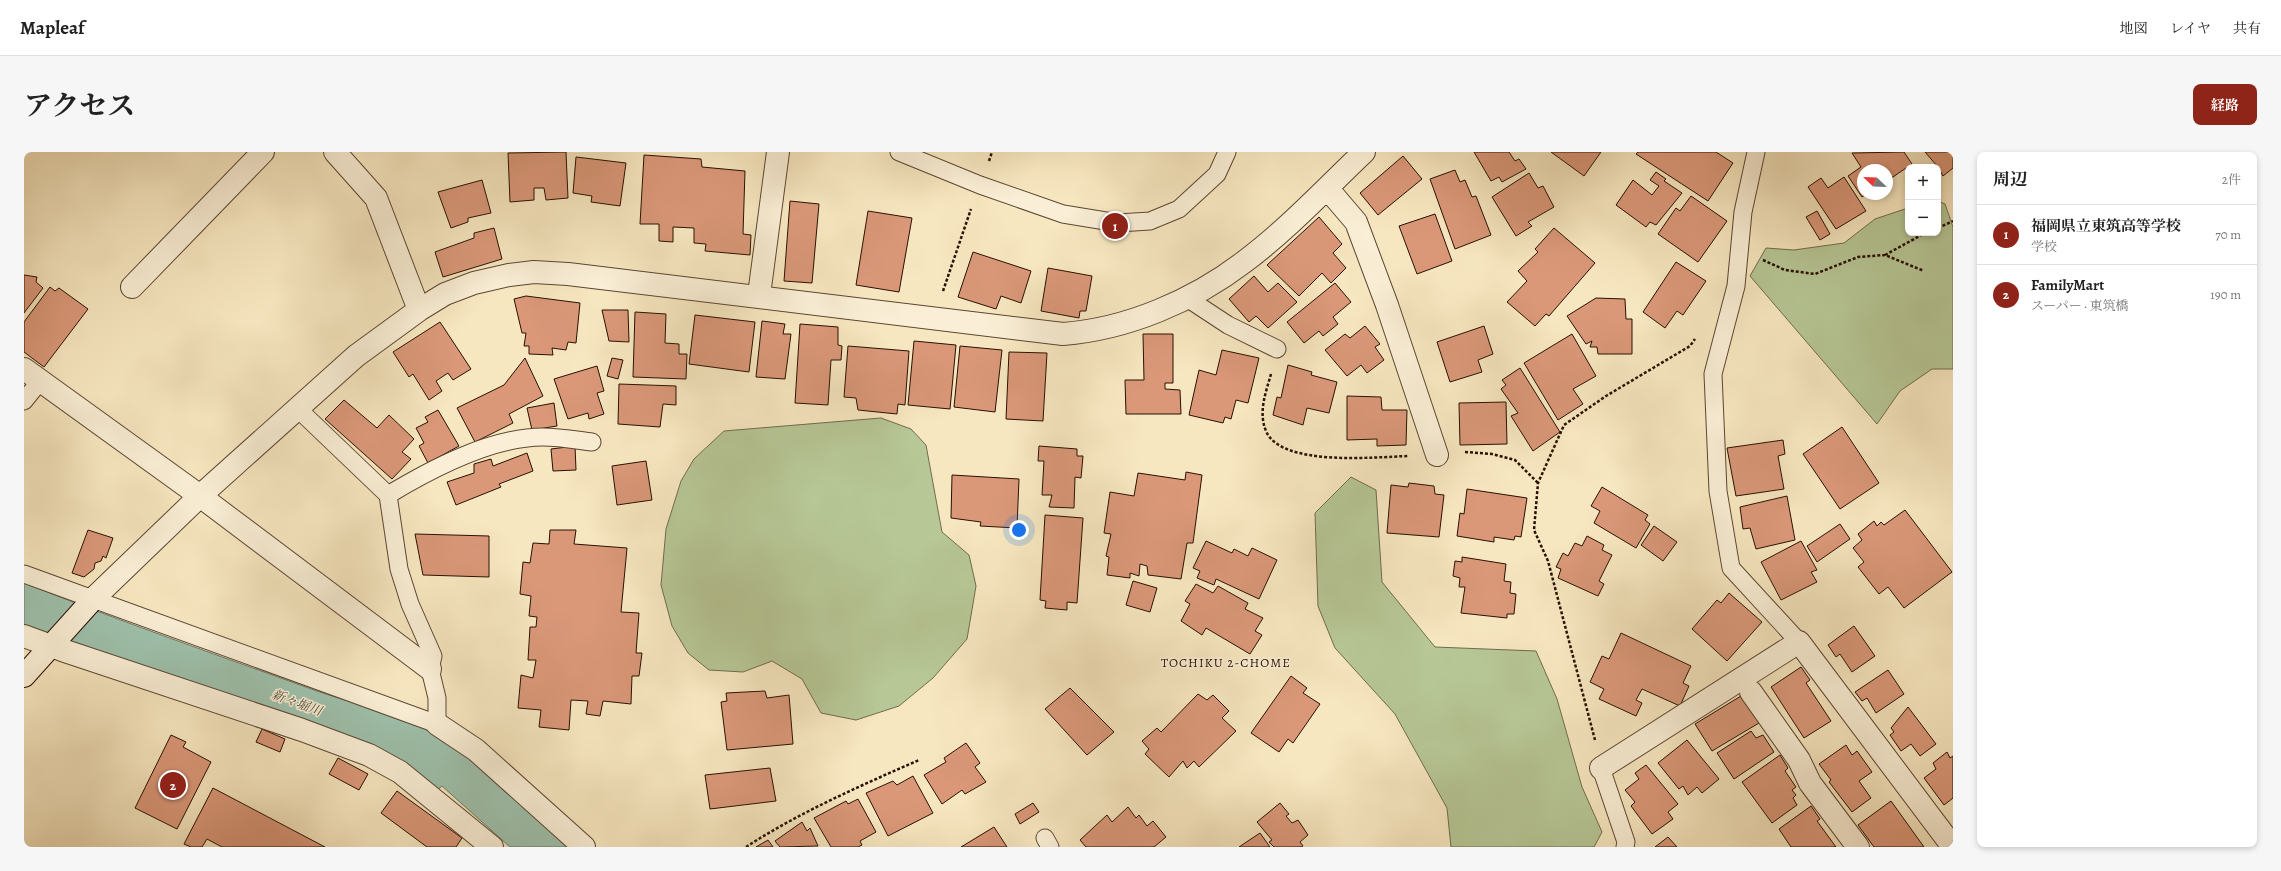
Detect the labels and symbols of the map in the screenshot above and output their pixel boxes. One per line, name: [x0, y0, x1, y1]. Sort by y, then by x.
north arrow: [1857, 164, 1893, 200]
pin: 1: [1102, 211, 1128, 241]
your location: [1009, 520, 1029, 540]
district label: TOCHIKU 2-CHOME: [1161, 654, 1291, 671]
water label: 新々堀川: [269, 686, 326, 720]
pin: 2: [160, 770, 186, 800]

